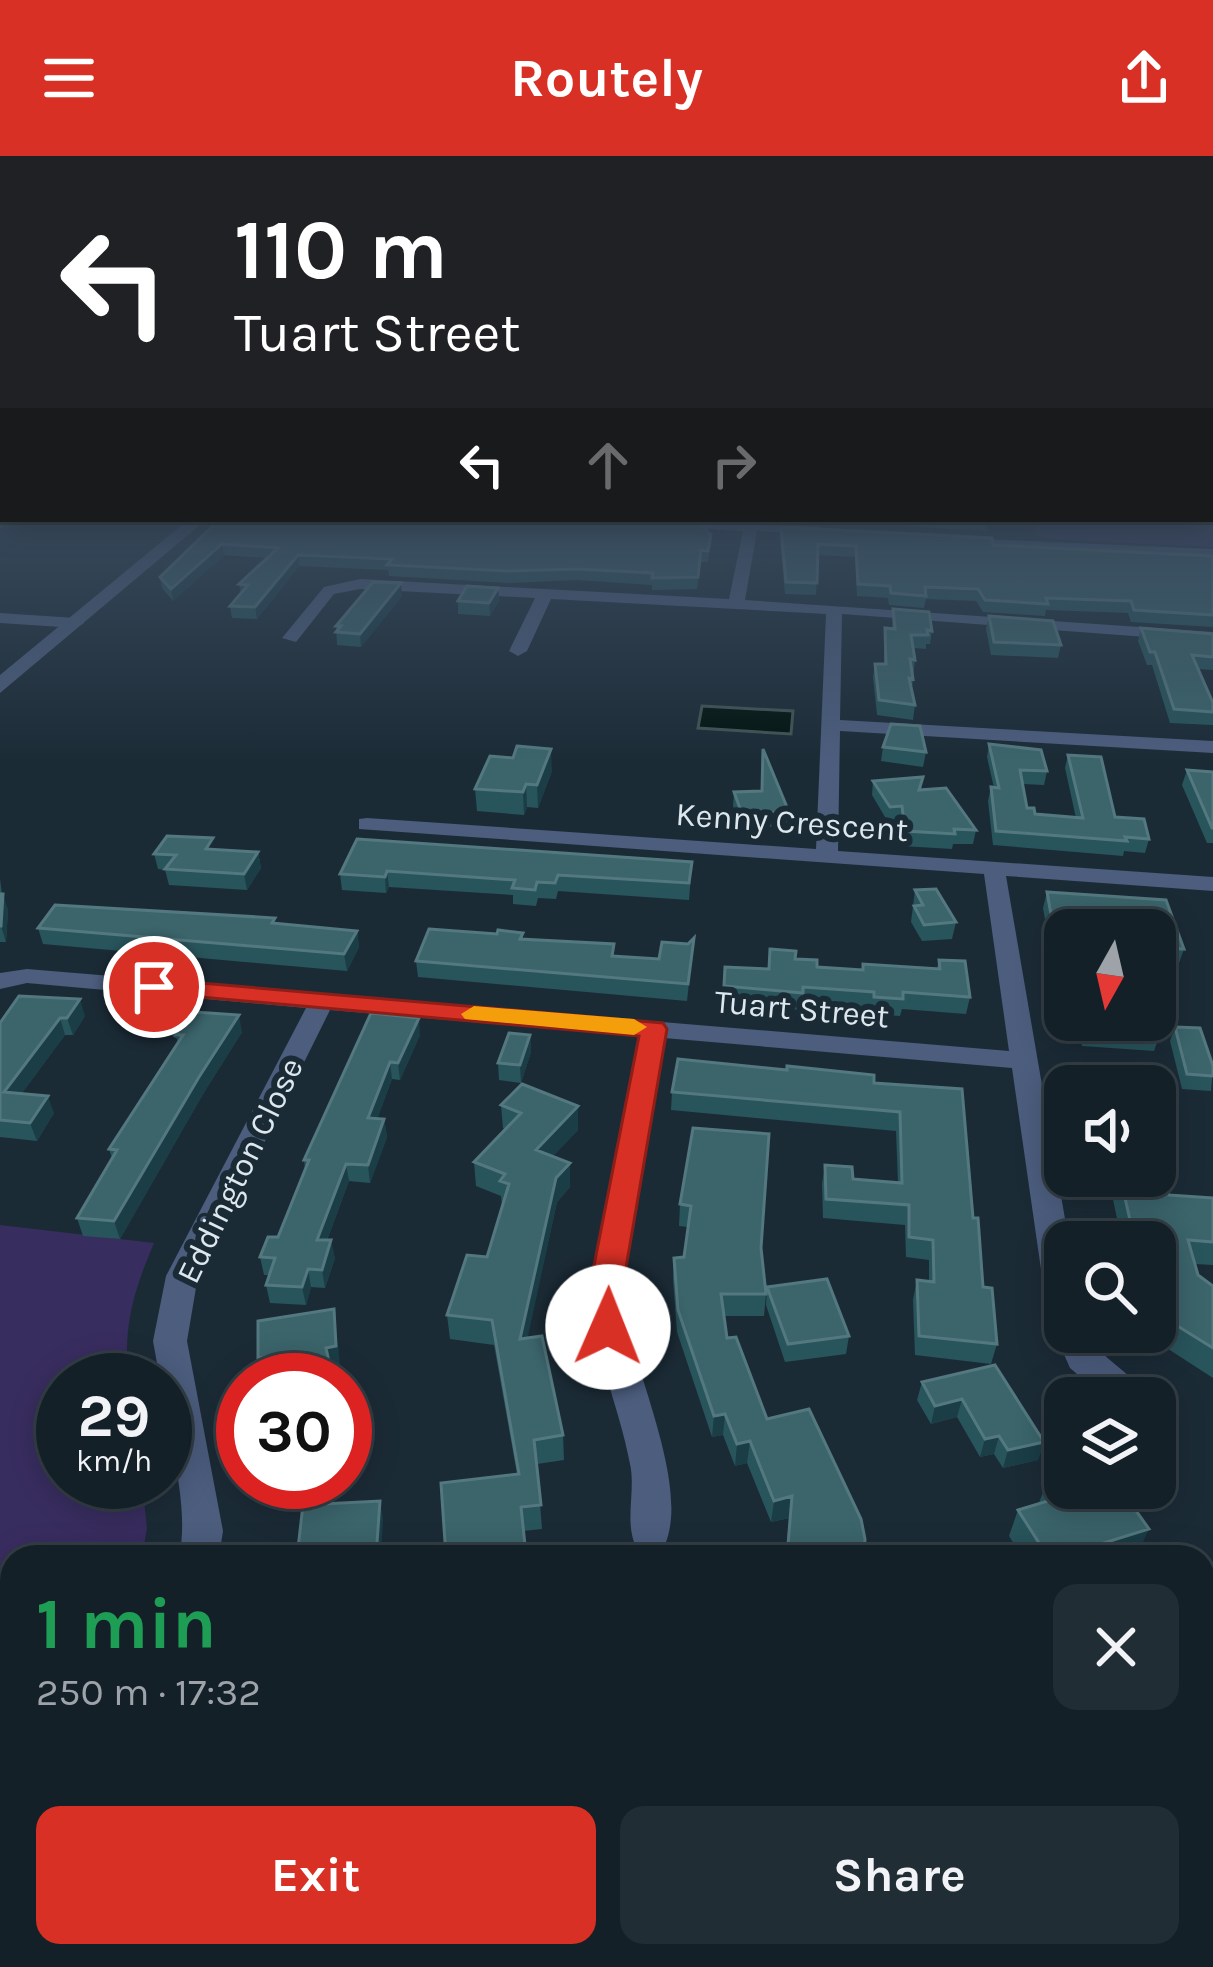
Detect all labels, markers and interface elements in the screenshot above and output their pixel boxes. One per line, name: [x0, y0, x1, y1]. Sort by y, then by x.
icon: menu: [36, 45, 102, 111]
icon: share: [1111, 45, 1177, 111]
text: Routely: [510, 46, 703, 110]
text: 110 m: [234, 201, 448, 299]
icon: left: [36, 204, 192, 360]
text: Tuart Street: [234, 301, 521, 365]
icon: left: [449, 432, 515, 498]
icon: ahead: [575, 432, 641, 498]
icon: right: [701, 432, 767, 498]
street label: Kenny Crescent: [675, 795, 909, 849]
north arrow: [1044, 909, 1176, 1041]
map controls: [1044, 909, 1176, 1509]
pin: [103, 936, 205, 1038]
icon: arrive: [121, 954, 187, 1020]
street label: Tuart Street: [713, 982, 891, 1036]
street label: Eddington Close: [169, 1052, 311, 1289]
button: sound: [1044, 1065, 1176, 1197]
button: search: [1044, 1221, 1176, 1353]
position arrow: [545, 1264, 671, 1390]
speed limit sign: 30: [216, 1353, 372, 1509]
button: layers: [1044, 1377, 1176, 1509]
text: 29: [78, 1381, 150, 1451]
text: km/h: [76, 1443, 152, 1479]
text: 1 min: [36, 1582, 217, 1666]
button: close: [1053, 1584, 1179, 1710]
text: 250 m · 17:32: [36, 1669, 261, 1715]
button: Exit: [36, 1806, 596, 1944]
button: Share: [620, 1806, 1179, 1944]

